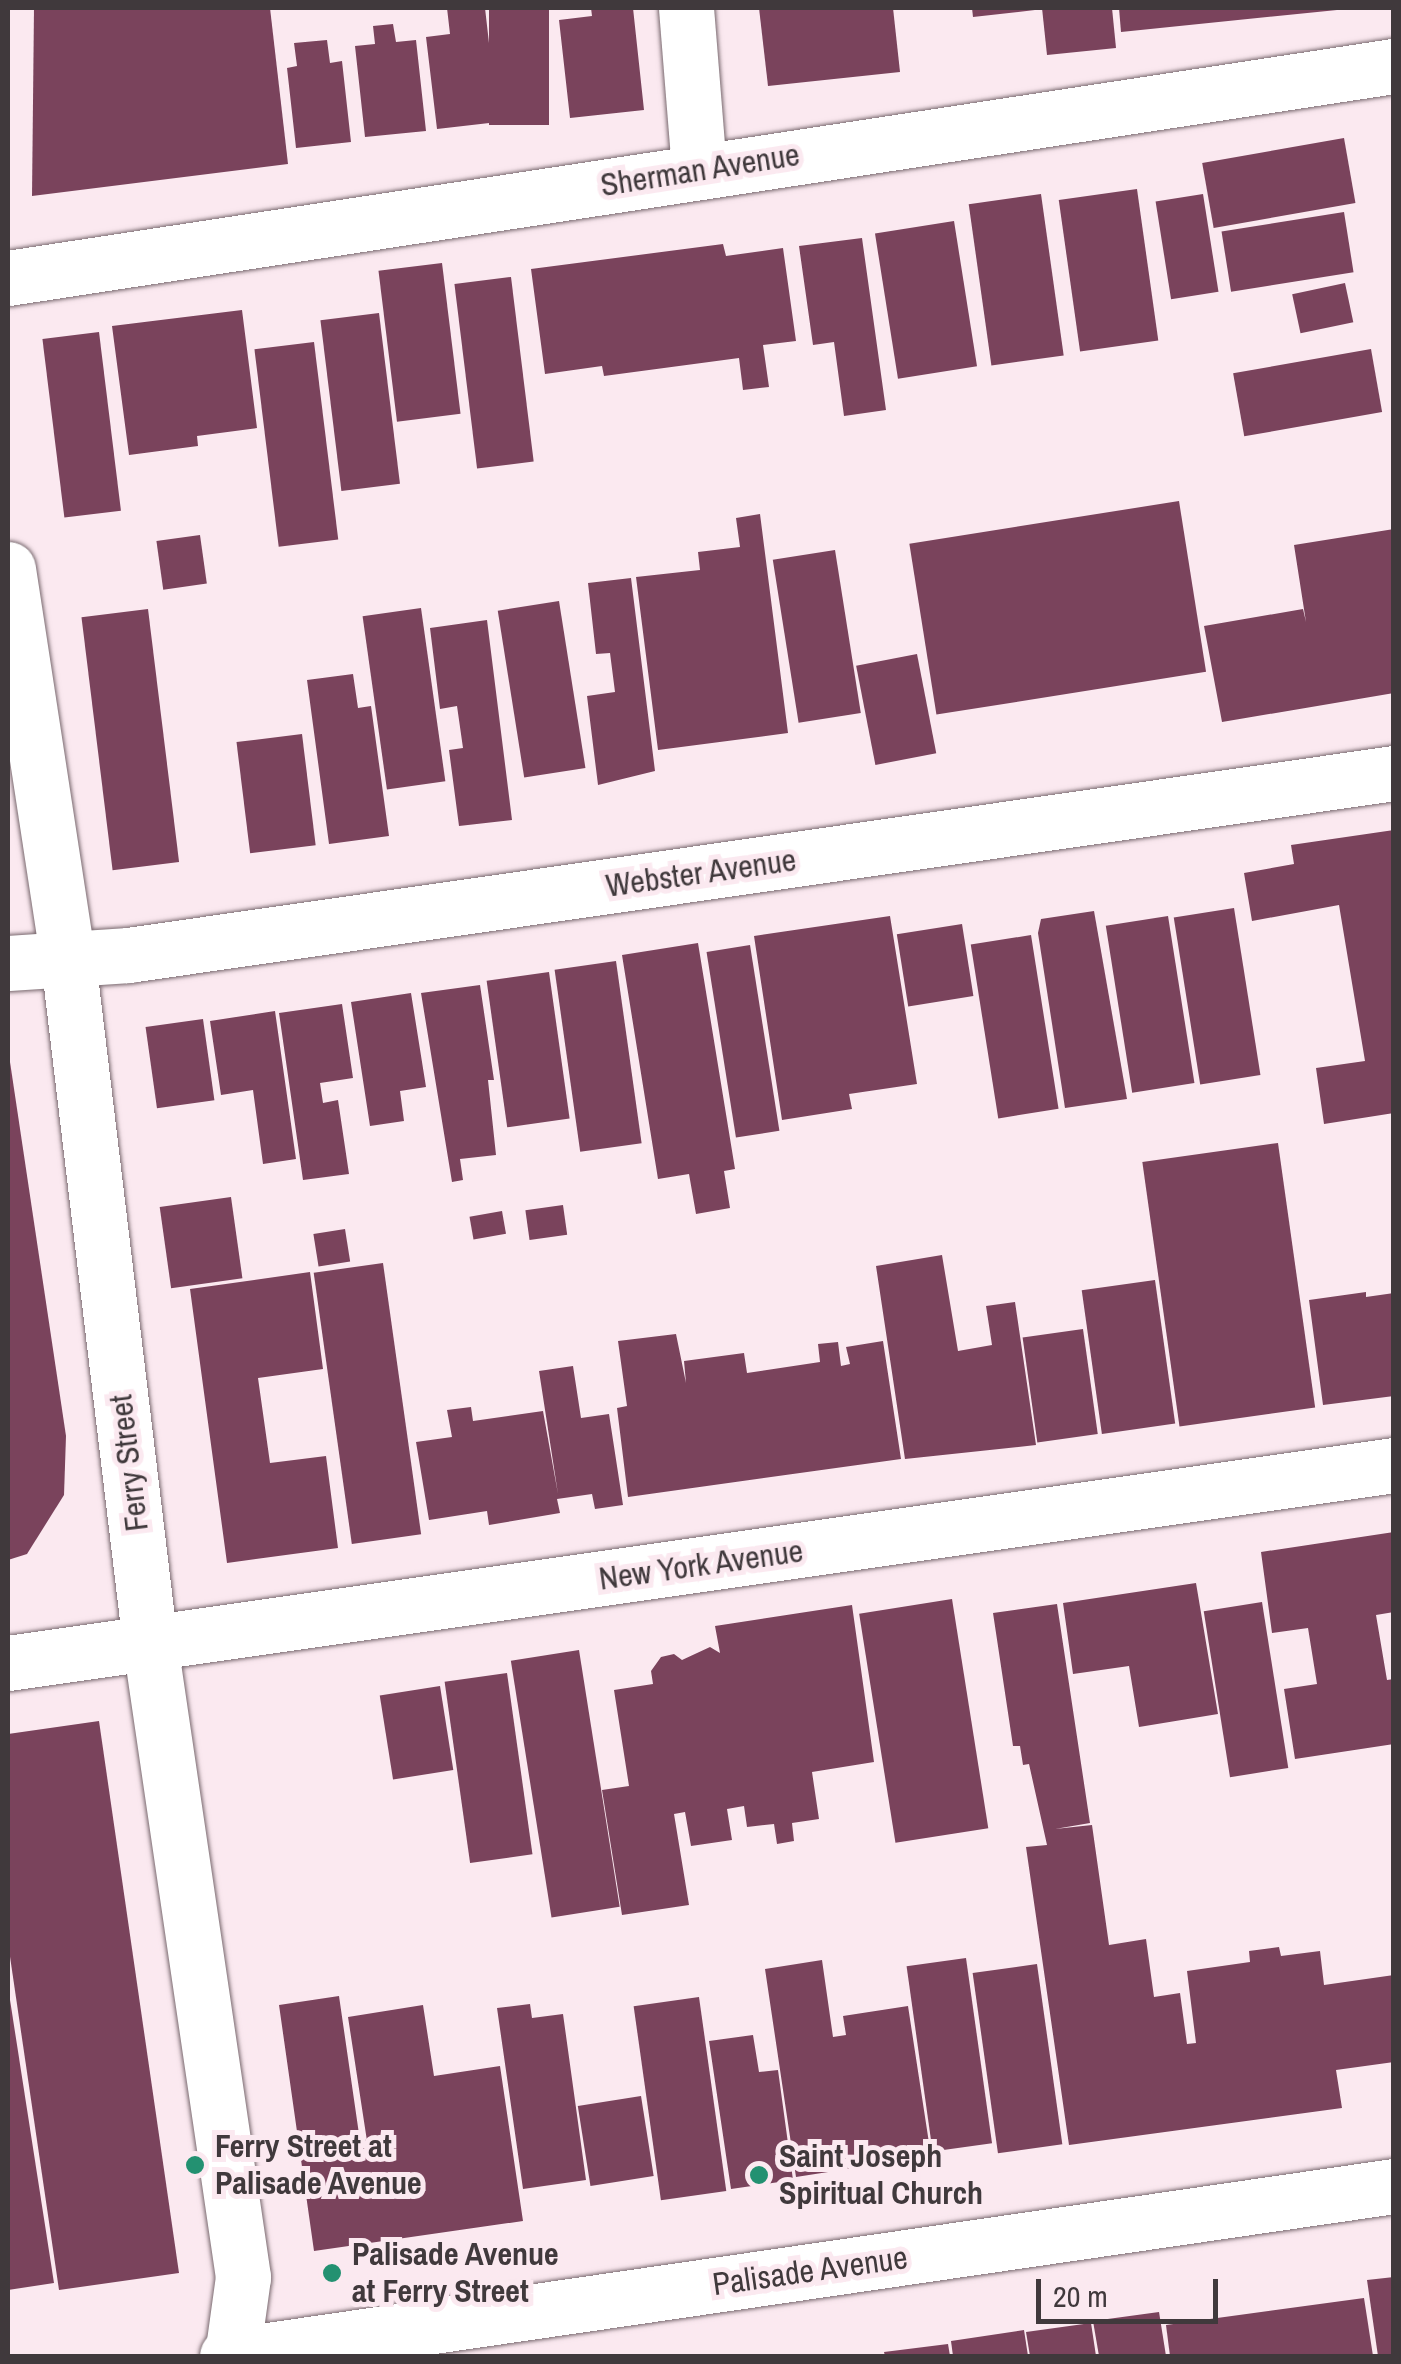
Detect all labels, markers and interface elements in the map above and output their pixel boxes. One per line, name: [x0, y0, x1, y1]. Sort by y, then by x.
street label: Sherman Avenue: [597, 135, 803, 205]
street label: Webster Avenue: [603, 841, 799, 905]
street label: Ferry Street: [102, 1393, 156, 1533]
street label: New York Avenue: [596, 1532, 806, 1598]
place label: Ferry Street at Palisade Avenue: [215, 2128, 423, 2203]
place label: Saint Joseph Spiritual Church: [779, 2138, 983, 2213]
marker: Ferry Street at Palisade Avenue: [184, 2154, 206, 2176]
marker: Saint Joseph Spiritual Church: [748, 2164, 770, 2186]
place label: Palisade Avenue at Ferry Street: [352, 2236, 560, 2311]
street label: Palisade Avenue: [709, 2238, 911, 2304]
scale bar: [1041, 2259, 1224, 2321]
marker: Palisade Avenue at Ferry Street: [321, 2262, 343, 2284]
text: 20 m: [1053, 2276, 1108, 2316]

